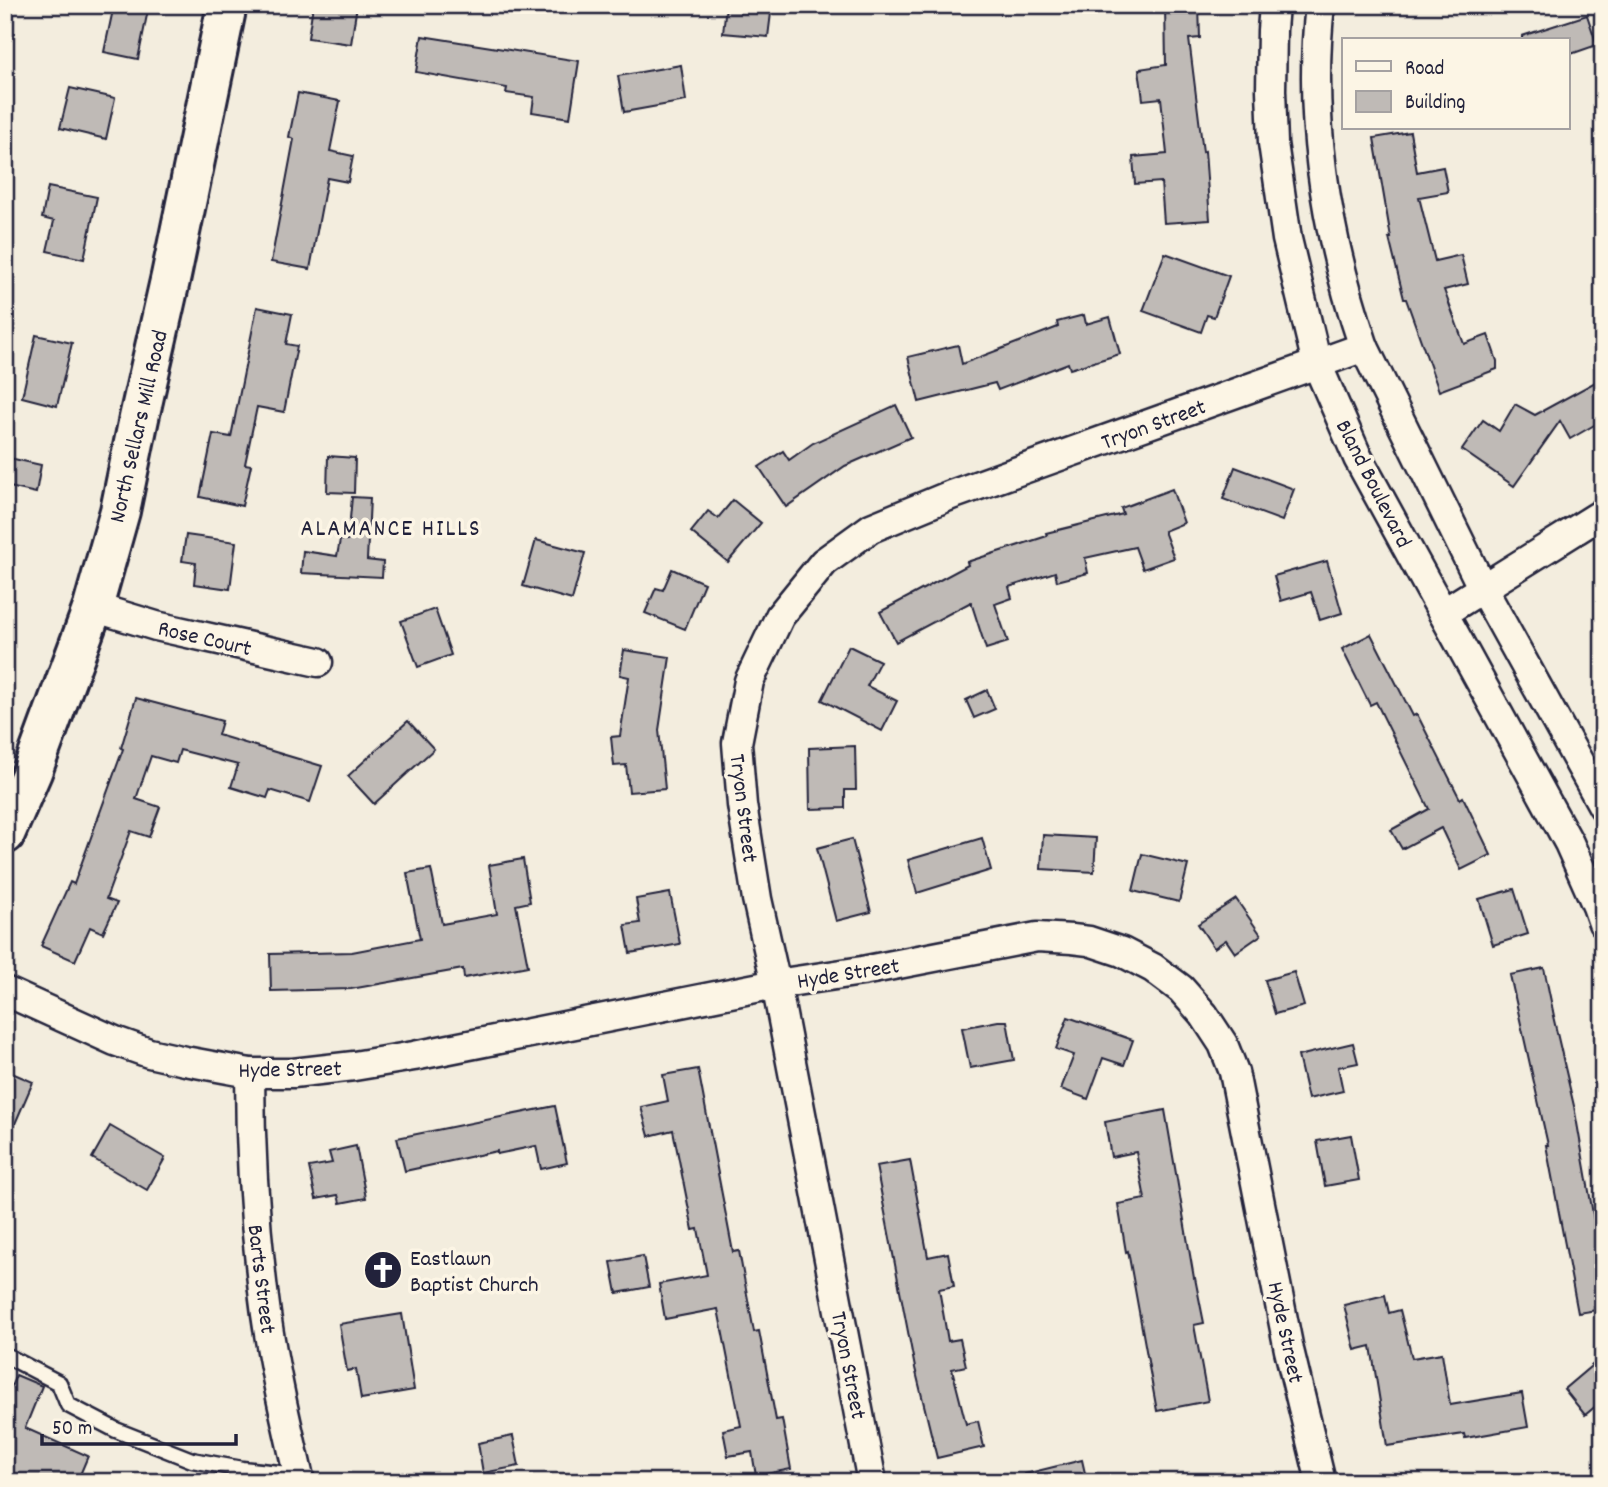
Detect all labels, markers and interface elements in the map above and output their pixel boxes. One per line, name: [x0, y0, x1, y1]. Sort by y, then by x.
legend: [1342, 38, 1570, 130]
text: Road: [1405, 55, 1444, 85]
text: Building: [1405, 89, 1465, 119]
street label: North Sellars Mill Road: [102, 327, 179, 526]
street label: Tryon Street: [1097, 392, 1211, 460]
street label: Bland Boulevard: [1325, 415, 1418, 555]
district label: ALAMANCE HILLS: [300, 513, 482, 547]
street label: Rose Court: [154, 614, 254, 667]
street label: Tryon Street: [719, 752, 765, 865]
street label: Hyde Street: [795, 951, 902, 1000]
street label: Hyde Street: [238, 1054, 342, 1089]
street label: Barts Street: [236, 1223, 283, 1336]
place label: Eastlawn Baptist Church: [410, 1244, 539, 1303]
church icon: Eastlawn Baptist Church: [362, 1249, 404, 1291]
street label: Hyde Street: [1257, 1279, 1310, 1387]
street label: Tryon Street: [820, 1309, 873, 1422]
scale bar: [42, 1403, 236, 1447]
text: 50 m: [52, 1415, 92, 1445]

